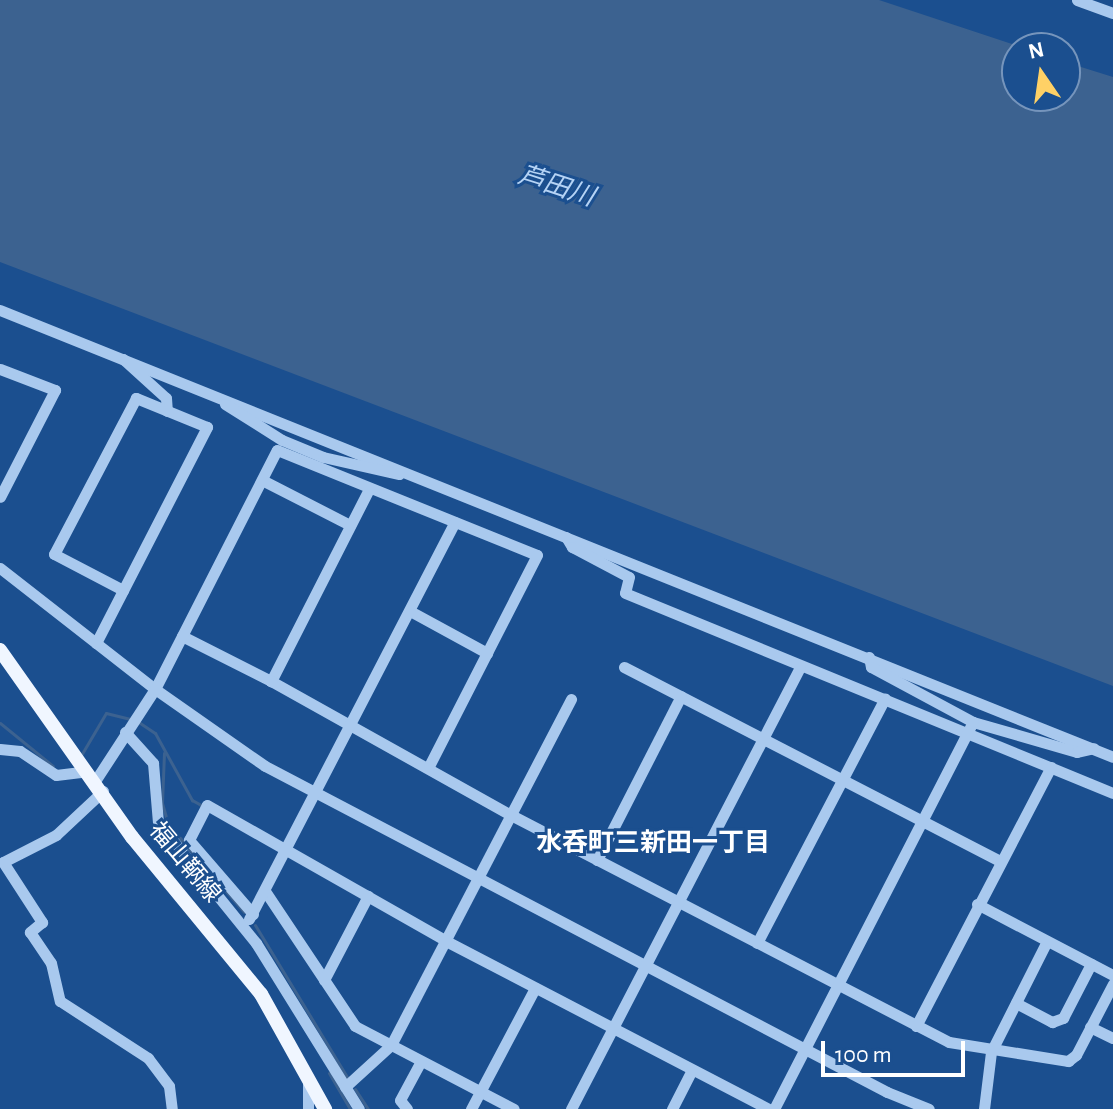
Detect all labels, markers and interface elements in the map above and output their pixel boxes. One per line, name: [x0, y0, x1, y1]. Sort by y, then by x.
north arrow: [1001, 32, 1081, 112]
text: N: [1026, 38, 1046, 63]
water label: 芦田川: [514, 160, 598, 214]
street label: 福山鞆線: [142, 817, 226, 909]
district label: 水呑町三新田一丁目: [536, 828, 770, 860]
scale bar: [825, 1025, 969, 1075]
text: 100 m: [835, 1043, 892, 1067]

